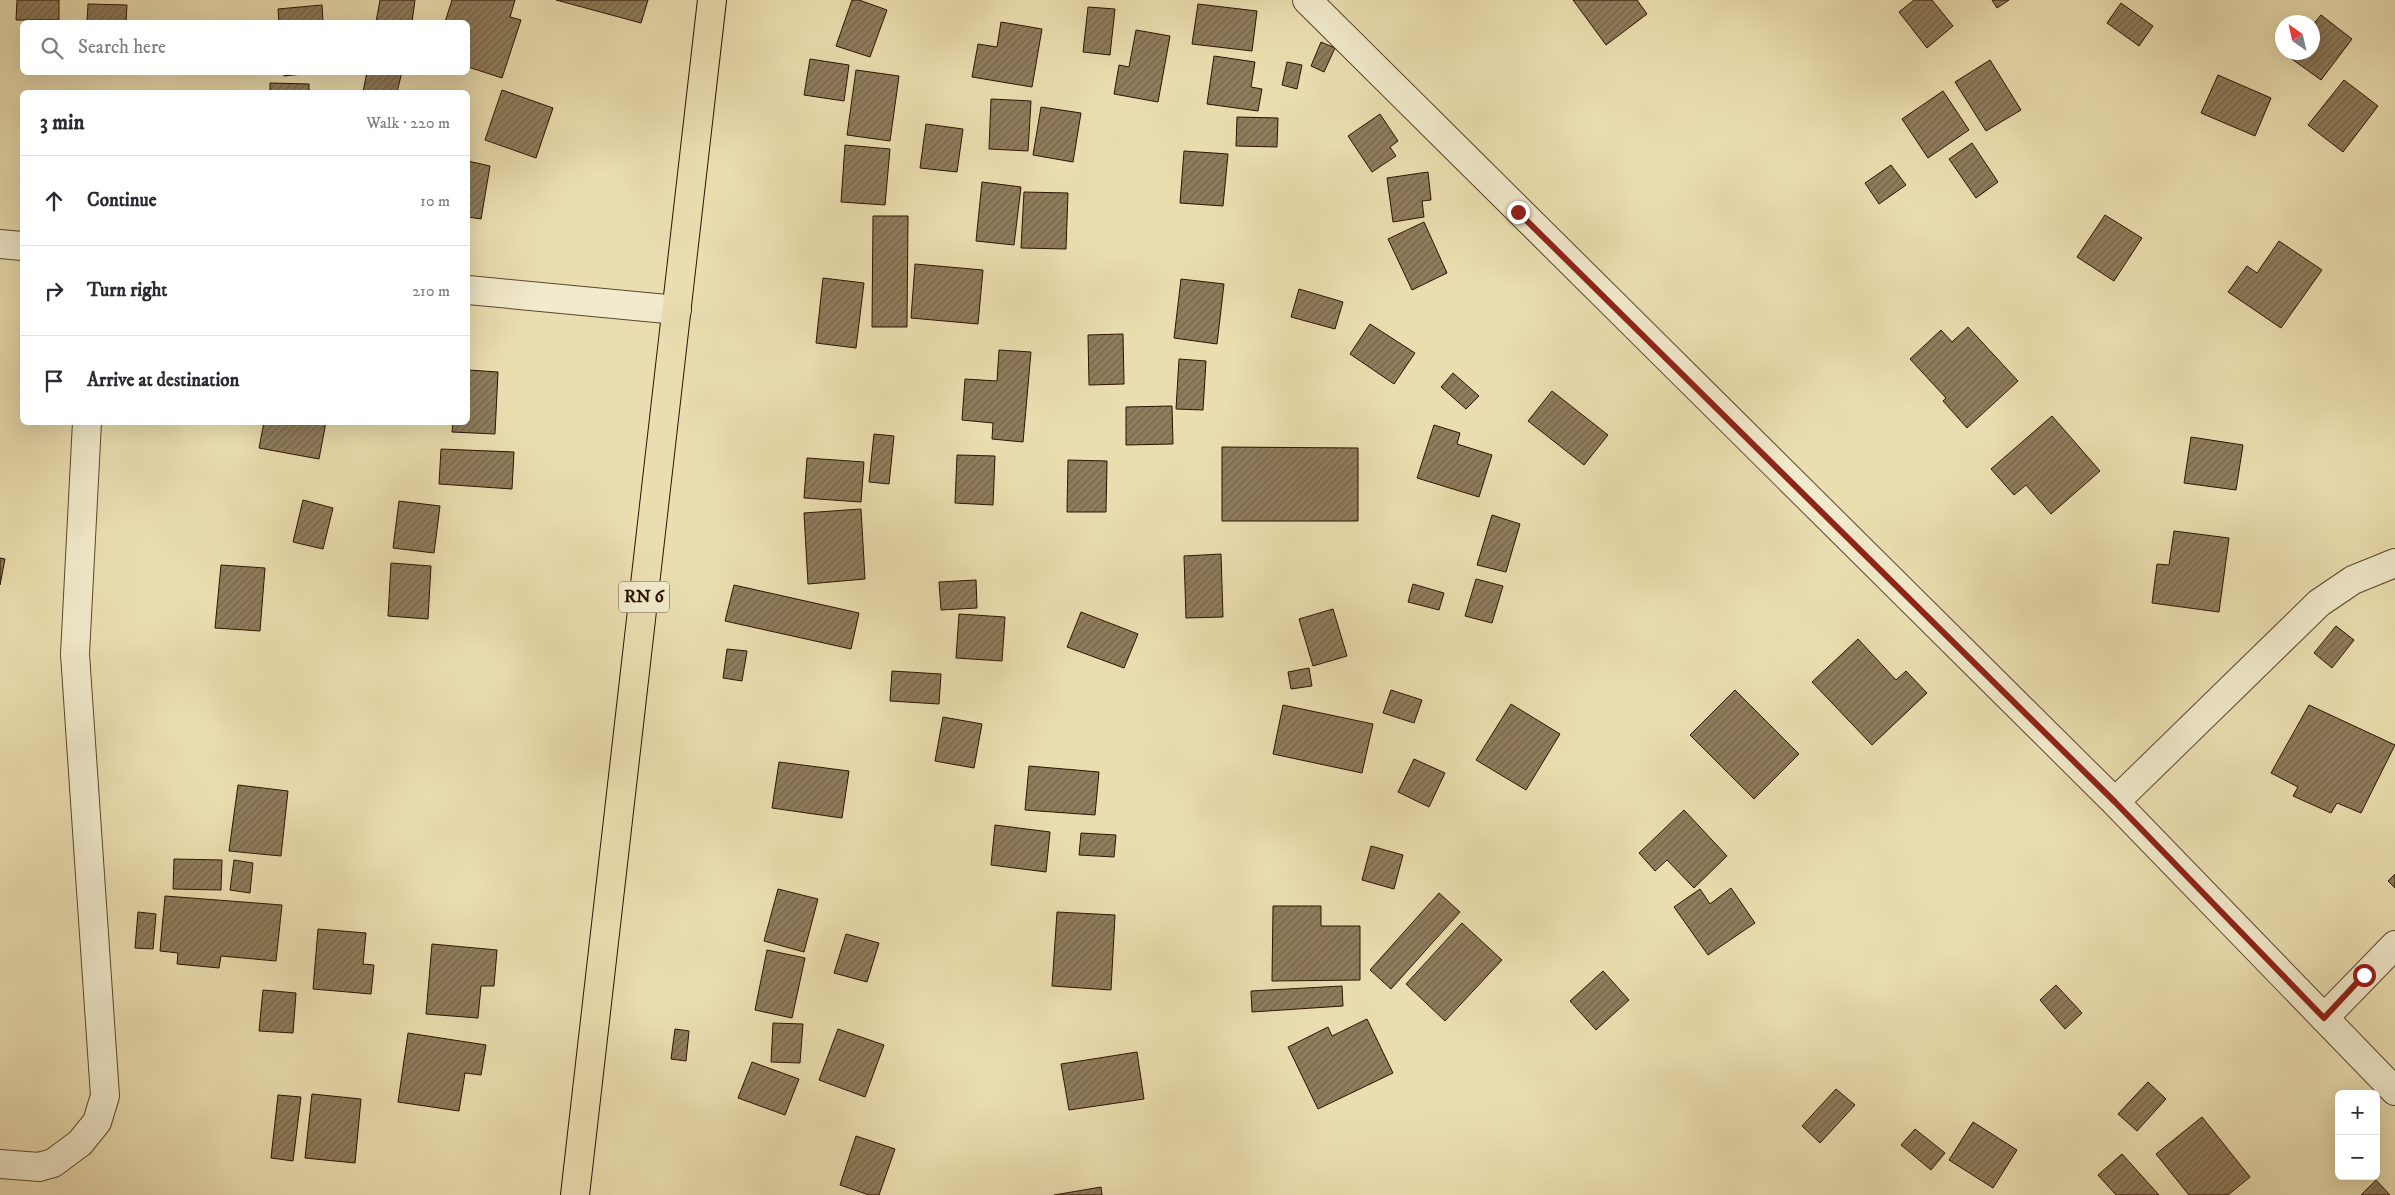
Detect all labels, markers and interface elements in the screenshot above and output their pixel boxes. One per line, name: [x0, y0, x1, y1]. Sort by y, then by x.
north arrow: [2275, 15, 2320, 60]
search box: [20, 20, 470, 75]
icon: search: [38, 34, 66, 62]
text: Search here: [78, 36, 166, 59]
text: 3 min: [40, 110, 85, 136]
text: Walk · 220 m: [366, 113, 450, 133]
icon: ahead: [40, 187, 68, 215]
text: Continue: [87, 189, 157, 212]
text: 10 m: [420, 191, 450, 211]
route end: [1507, 201, 1530, 224]
icon: right: [40, 277, 68, 305]
text: Turn right: [87, 279, 167, 302]
text: 210 m: [412, 281, 450, 301]
icon: arrive: [40, 367, 68, 395]
text: Arrive at destination: [87, 369, 239, 392]
road number: RN 6: [619, 582, 669, 612]
route start: [2353, 964, 2376, 987]
map controls: [2335, 1090, 2380, 1180]
button: +: [2335, 1090, 2380, 1135]
button: −: [2335, 1135, 2380, 1180]

